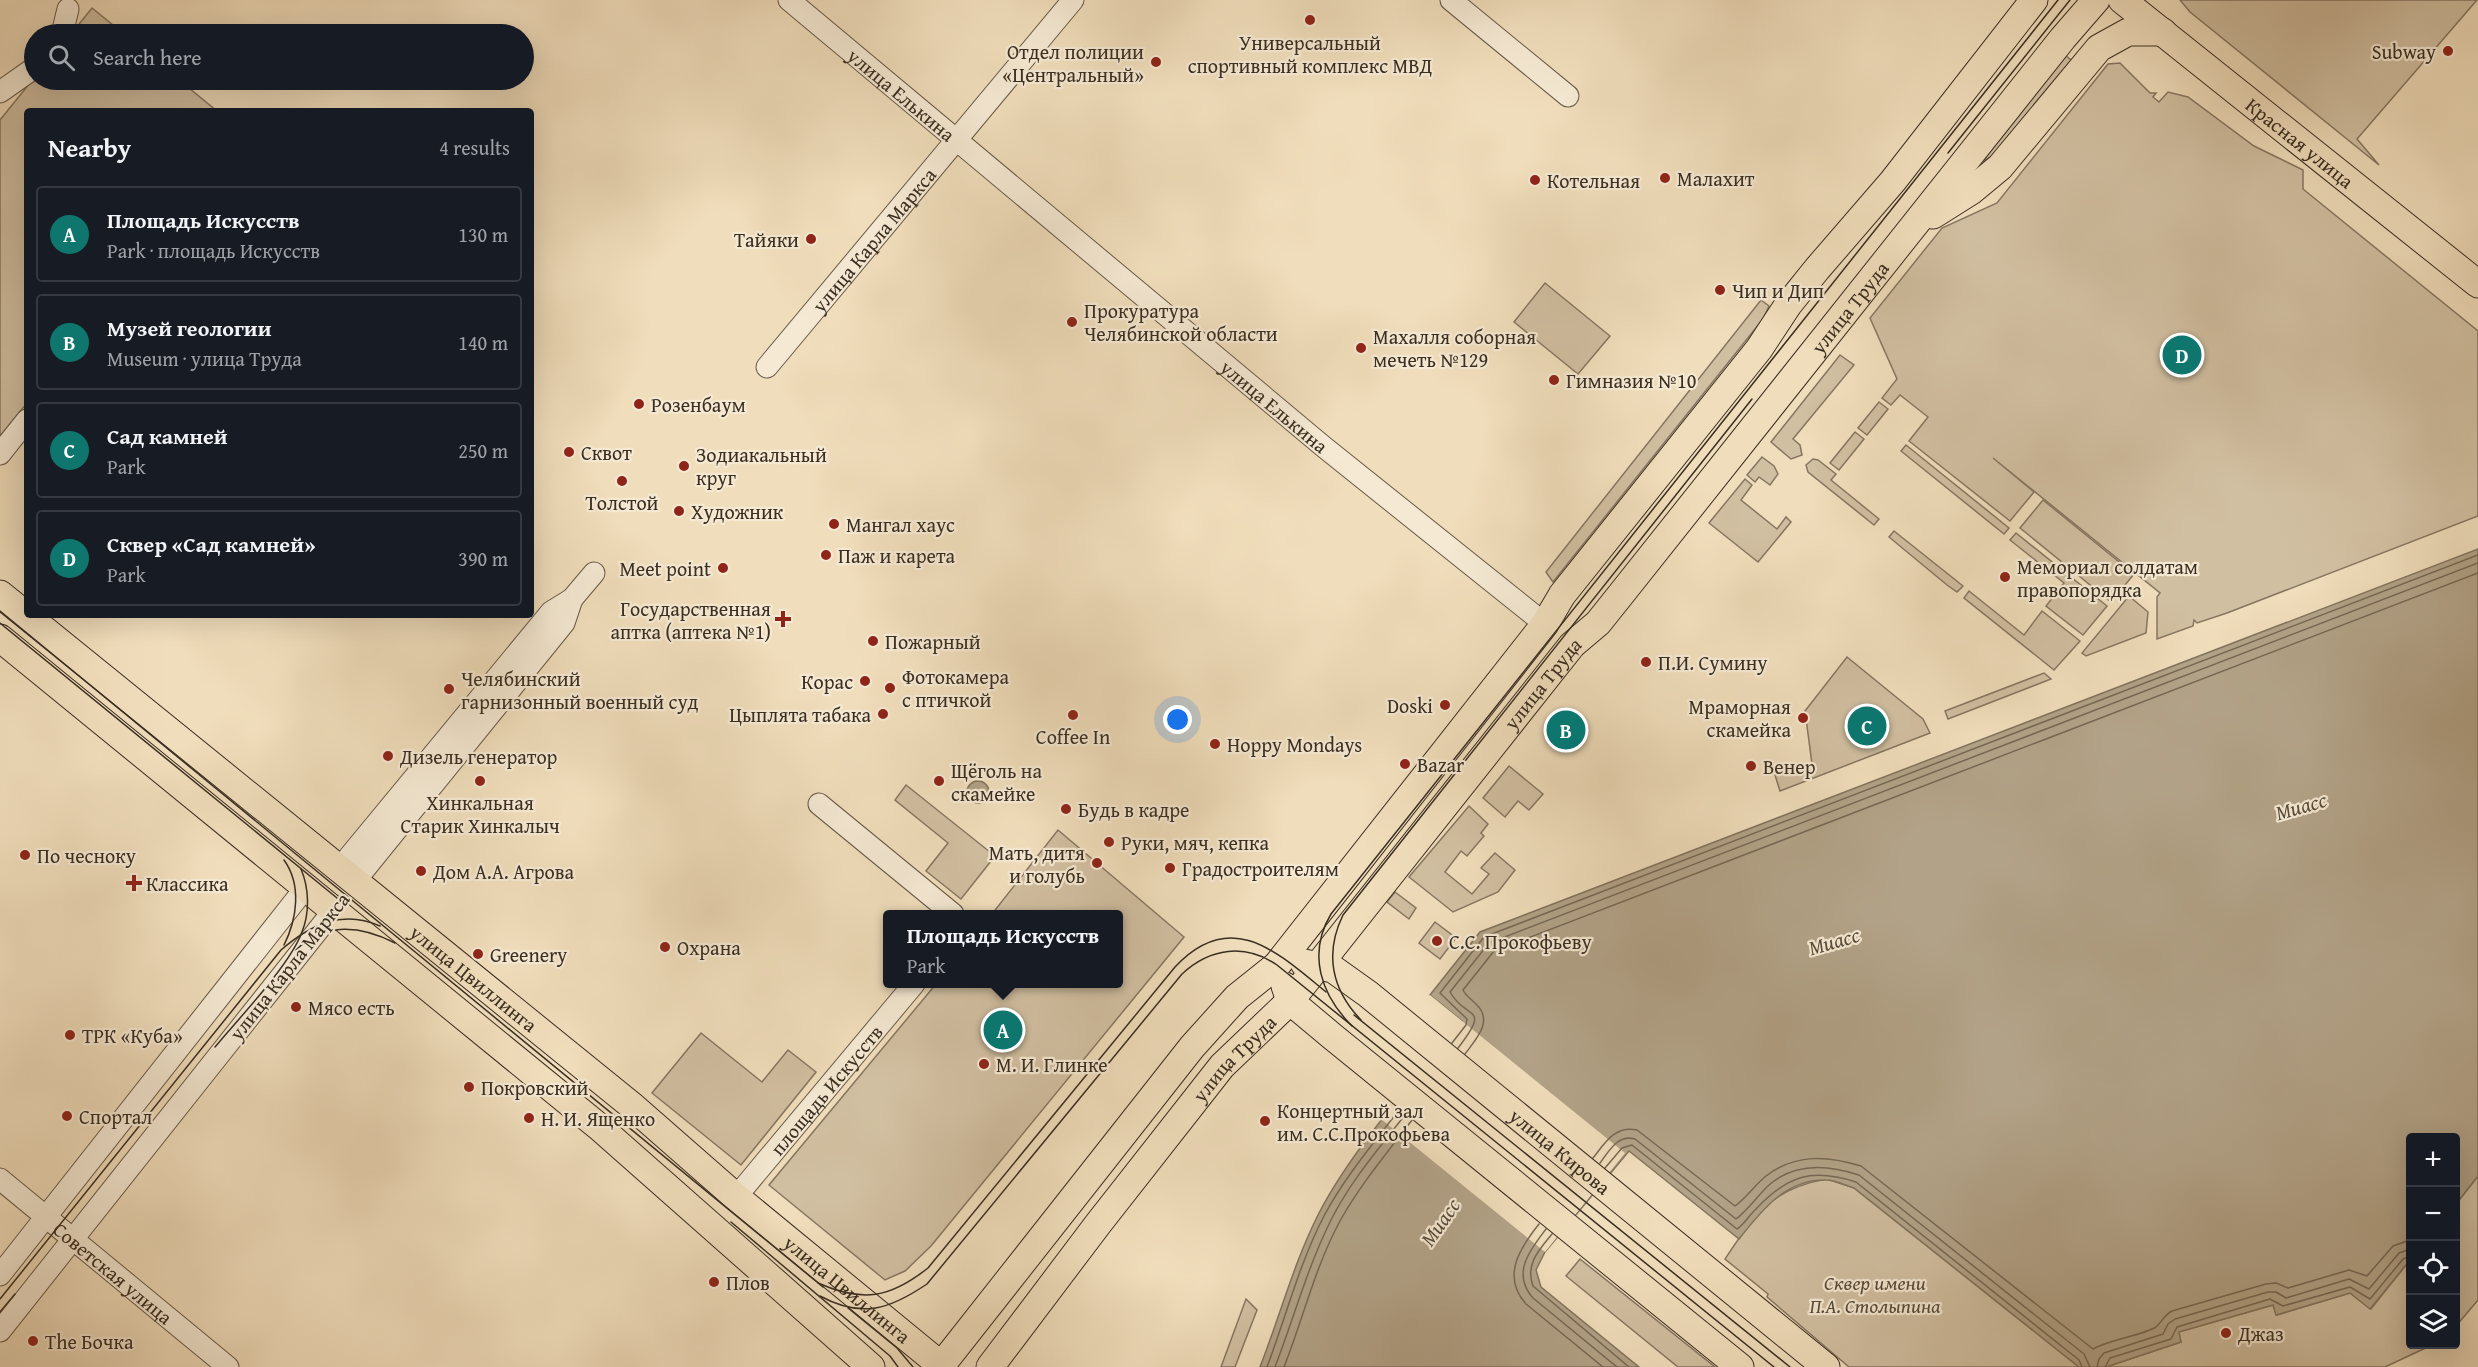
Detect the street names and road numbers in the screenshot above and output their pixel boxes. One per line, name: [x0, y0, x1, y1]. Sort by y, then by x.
street label: улица Елькина: [841, 40, 962, 148]
street label: Красная улица: [2240, 90, 2361, 195]
street label: улица Карла Маркса: [804, 160, 943, 319]
street label: улица Труда: [1803, 254, 1895, 360]
street label: улица Елькина: [1214, 352, 1335, 460]
street label: улица Труда: [1496, 629, 1587, 736]
street label: улица Карла Маркса: [221, 885, 356, 1047]
street label: улица Цвиллинга: [403, 917, 544, 1039]
street label: улица Труда: [1184, 1007, 1283, 1108]
street label: площадь Искусств: [763, 1018, 889, 1161]
street label: улица Кирова: [1503, 1100, 1618, 1201]
street label: Советская улица: [47, 1214, 180, 1331]
street label: улица Цвиллинга: [777, 1227, 918, 1350]

